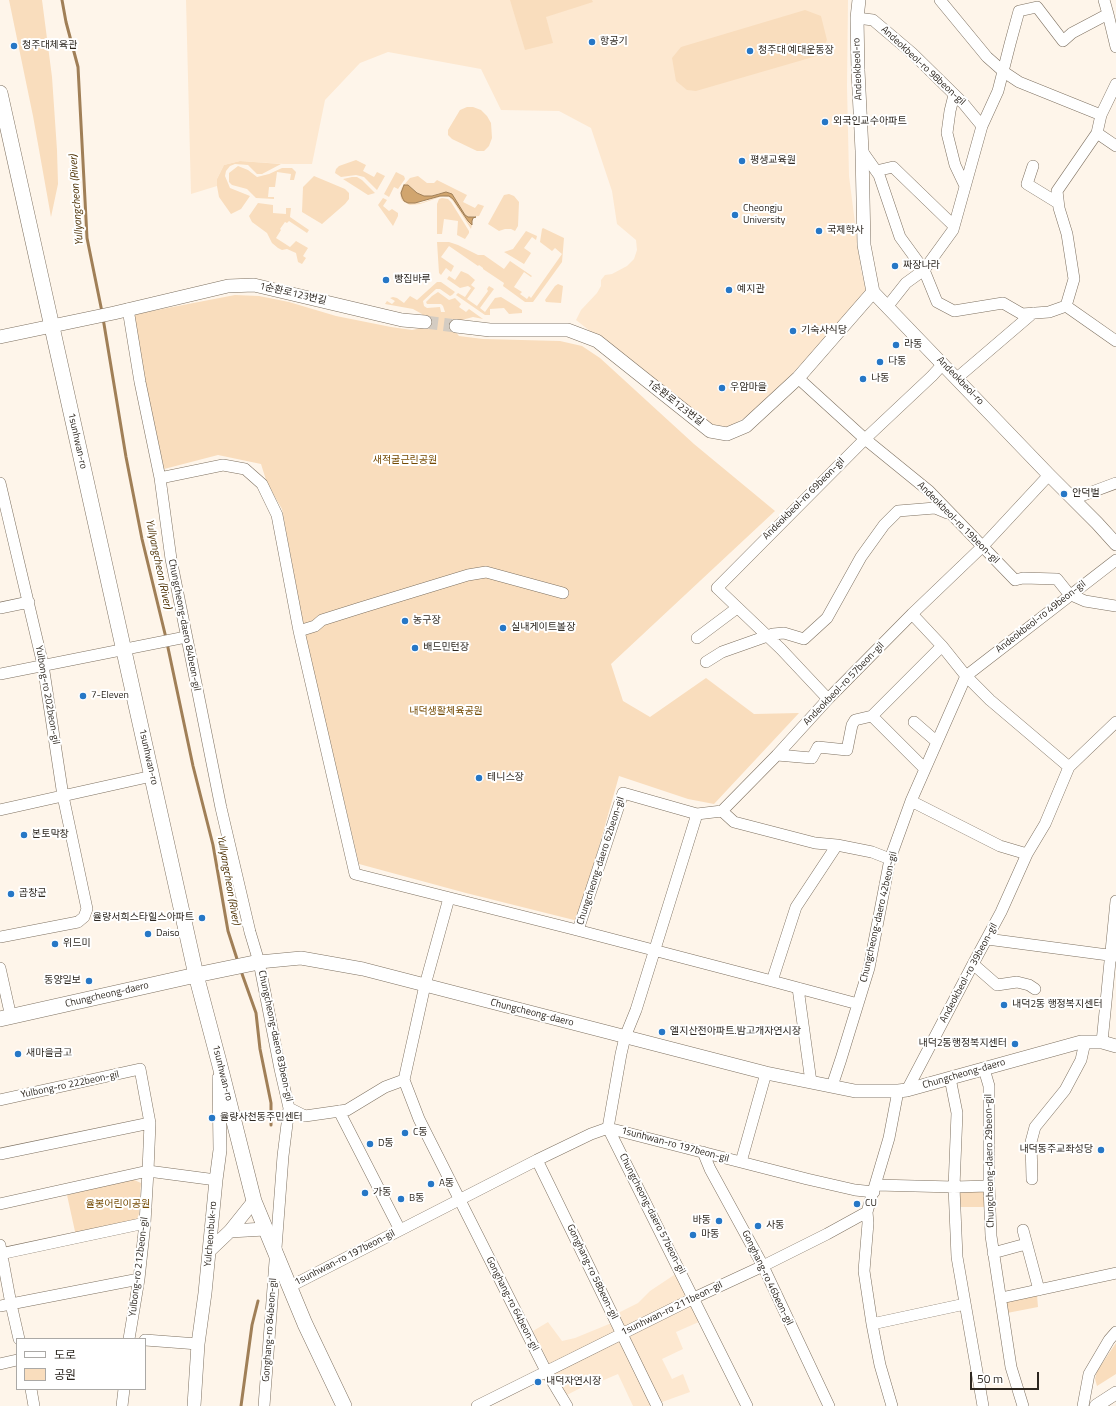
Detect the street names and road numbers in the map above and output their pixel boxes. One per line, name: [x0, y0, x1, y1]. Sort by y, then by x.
street label: Andeokbeol-ro 98beon-gil: [878, 24, 968, 108]
street label: Andeokbeol-ro: [851, 37, 865, 101]
street label: 1순환로123번길: [258, 280, 328, 308]
street label: Andeokbeol-ro: [934, 354, 986, 408]
street label: 1순환로123번길: [644, 377, 706, 429]
street label: 1sunhwan-ro: [65, 412, 89, 470]
street label: Andeokbeol-ro 69beon-gil: [760, 455, 848, 543]
street label: Andeokbeol-ro 19beon-gil: [914, 479, 1002, 567]
street label: Chungcheong-daero 84beon-gil: [165, 558, 203, 692]
street label: Andeokbeol-ro 49beon-gil: [994, 578, 1088, 656]
street label: Andeokbeol-ro 57beon-gil: [801, 640, 887, 728]
street label: Yulbong-ro 202beon-gil: [32, 645, 62, 745]
street label: 1sunhwan-ro: [136, 728, 160, 786]
street label: Chungcheong-daero 62beon-gil: [575, 796, 627, 926]
street label: Chungcheong-daero 42beon-gil: [858, 850, 900, 984]
street label: Andeokbeol-ro 39beon-gil: [938, 921, 1000, 1025]
street label: Chungcheong-daero 83beon-gil: [255, 969, 295, 1103]
street label: Chungcheong-daero: [64, 980, 150, 1010]
street label: Chungcheong-daero: [489, 997, 575, 1029]
street label: 1sunhwan-ro: [209, 1044, 235, 1102]
street label: Chungcheong-daero: [921, 1056, 1007, 1092]
street label: Yulbong-ro 222beon-gil: [20, 1069, 120, 1101]
street label: Chungcheong-daero 29beon-gil: [983, 1094, 997, 1228]
street label: 1sunhwan-ro 197beon-gil: [620, 1125, 730, 1165]
street label: Chungcheong-daero 57beon-gil: [616, 1152, 688, 1276]
street label: Yulcheonbuk-ro: [202, 1201, 220, 1267]
street label: Yulbong-ro 212beon-gil: [127, 1216, 151, 1318]
street label: Gonghang-ro 58beon-gil: [564, 1223, 620, 1321]
street label: 1sunhwan-ro 197beon-gil: [293, 1227, 397, 1289]
street label: Gonghang-ro 46beon-gil: [739, 1229, 795, 1327]
street label: Gonghang-ro 64beon-gil: [483, 1255, 541, 1353]
street label: Gonghang-ro 84beon-gil: [260, 1278, 280, 1382]
street label: 1sunhwan-ro 211beon-gil: [619, 1279, 725, 1339]

